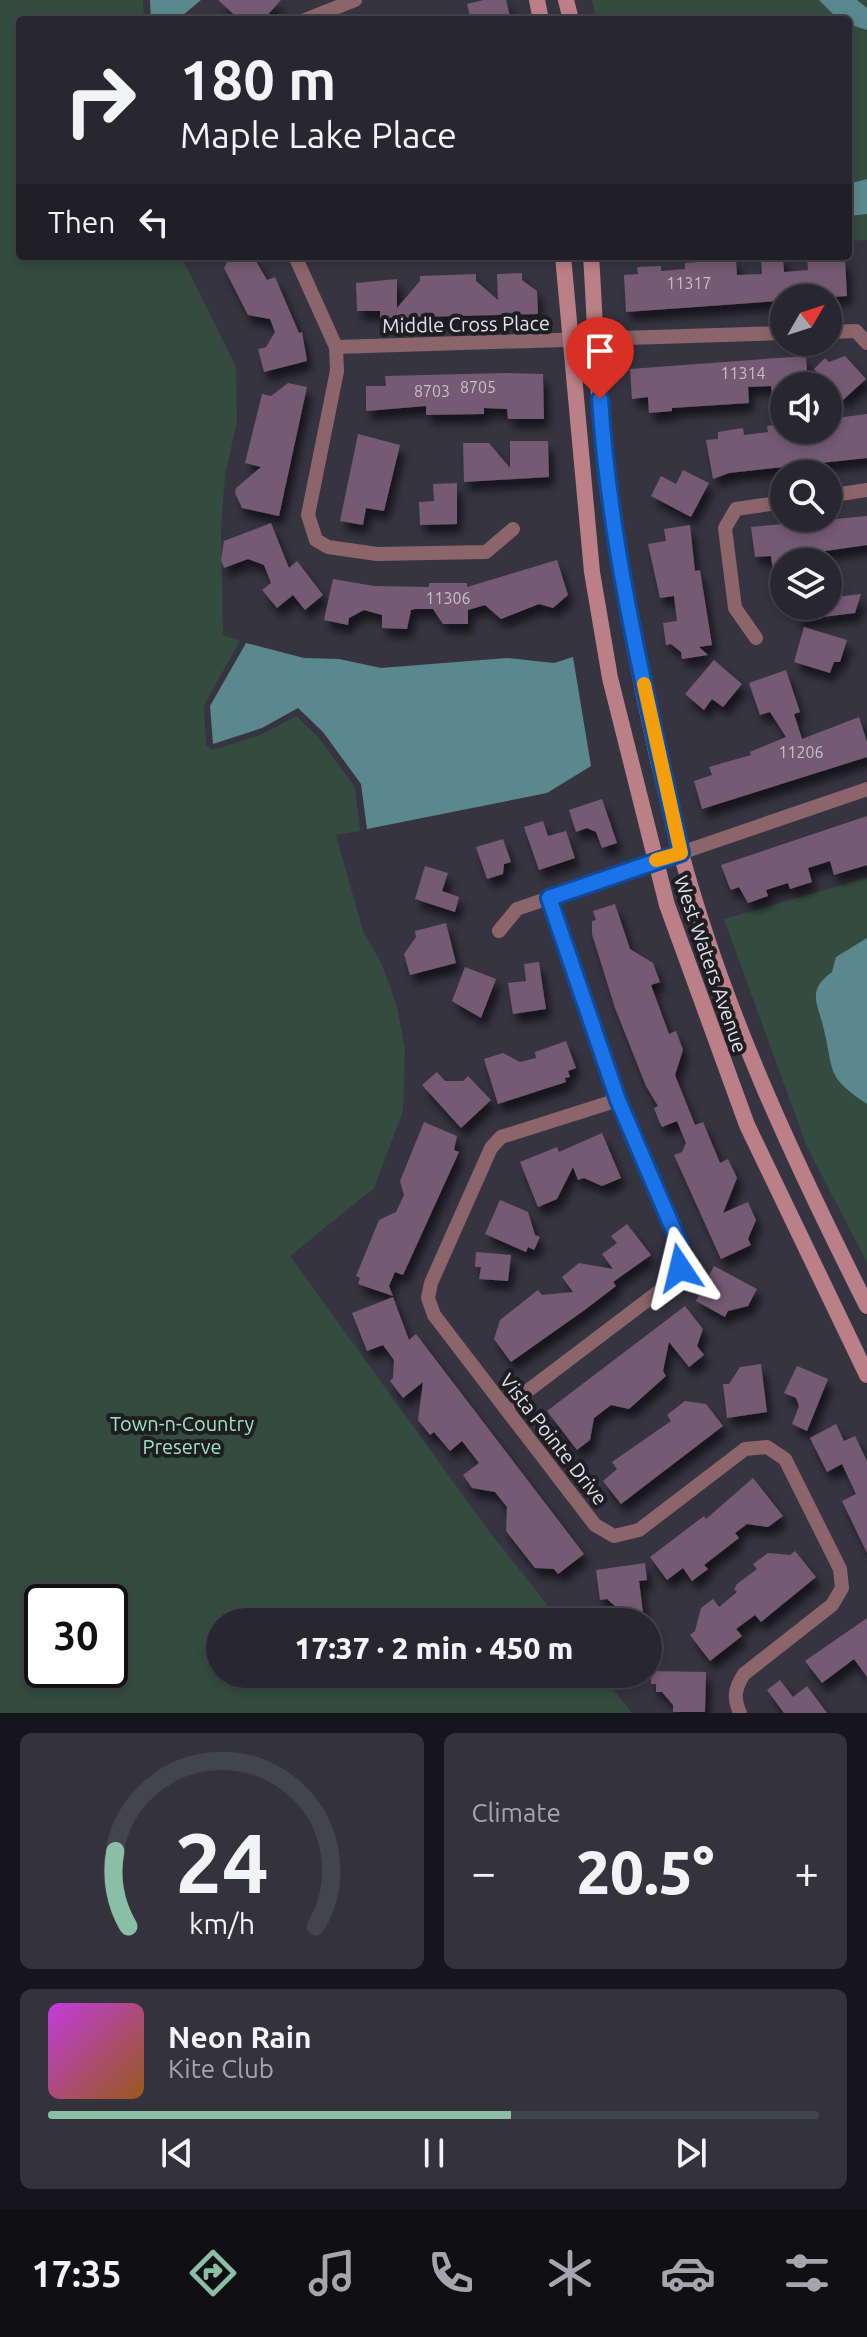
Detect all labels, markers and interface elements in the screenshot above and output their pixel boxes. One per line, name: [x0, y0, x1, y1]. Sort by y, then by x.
icon: right: [48, 48, 152, 152]
text: 180 m: [180, 48, 336, 111]
text: Maple Lake Place: [180, 114, 457, 155]
icon: left: [132, 200, 176, 244]
text: Then: [48, 205, 116, 239]
house number: 11317: [666, 274, 712, 292]
north arrow: [770, 284, 842, 356]
map controls: [770, 284, 842, 620]
street label: Middle Cross Place: [382, 311, 550, 337]
pin: [566, 317, 634, 399]
icon: arrive: [578, 329, 622, 373]
house number: 11314: [720, 364, 766, 382]
button: sound: [770, 372, 842, 444]
house number: 8705: [460, 378, 496, 396]
house number: 8703: [414, 382, 450, 400]
button: search: [770, 460, 842, 532]
button: layers: [770, 548, 842, 620]
house number: 11306: [425, 589, 471, 607]
house number: 11206: [778, 743, 824, 761]
street label: West Waters Avenue: [670, 872, 752, 1056]
position arrow: [638, 1226, 722, 1310]
street label: Vista Pointe Drive: [496, 1369, 612, 1509]
park label: Town-n-Country Preserve: [110, 1412, 254, 1458]
speed limit sign: 30: [24, 1584, 128, 1688]
text: 17:37 · 2 min · 450 m: [295, 1631, 573, 1665]
text: Climate: [472, 1798, 561, 1827]
text: 24: [175, 1815, 269, 1909]
text: 20.5°: [576, 1838, 714, 1905]
text: −: [472, 1847, 496, 1896]
text: +: [794, 1847, 819, 1896]
text: km/h: [189, 1907, 255, 1939]
text: Neon Rain: [168, 2020, 312, 2054]
text: Kite Club: [168, 2054, 274, 2083]
icon: previous: [155, 2131, 199, 2175]
icon: pause: [412, 2131, 456, 2175]
icon: next: [669, 2131, 713, 2175]
icon: directions: [185, 2245, 241, 2301]
icon: music: [304, 2245, 360, 2301]
icon: phone: [423, 2245, 479, 2301]
icon: climate: [542, 2245, 598, 2301]
icon: car: [660, 2245, 716, 2301]
icon: filters: [779, 2245, 835, 2301]
text: 17:35: [31, 2253, 122, 2294]

